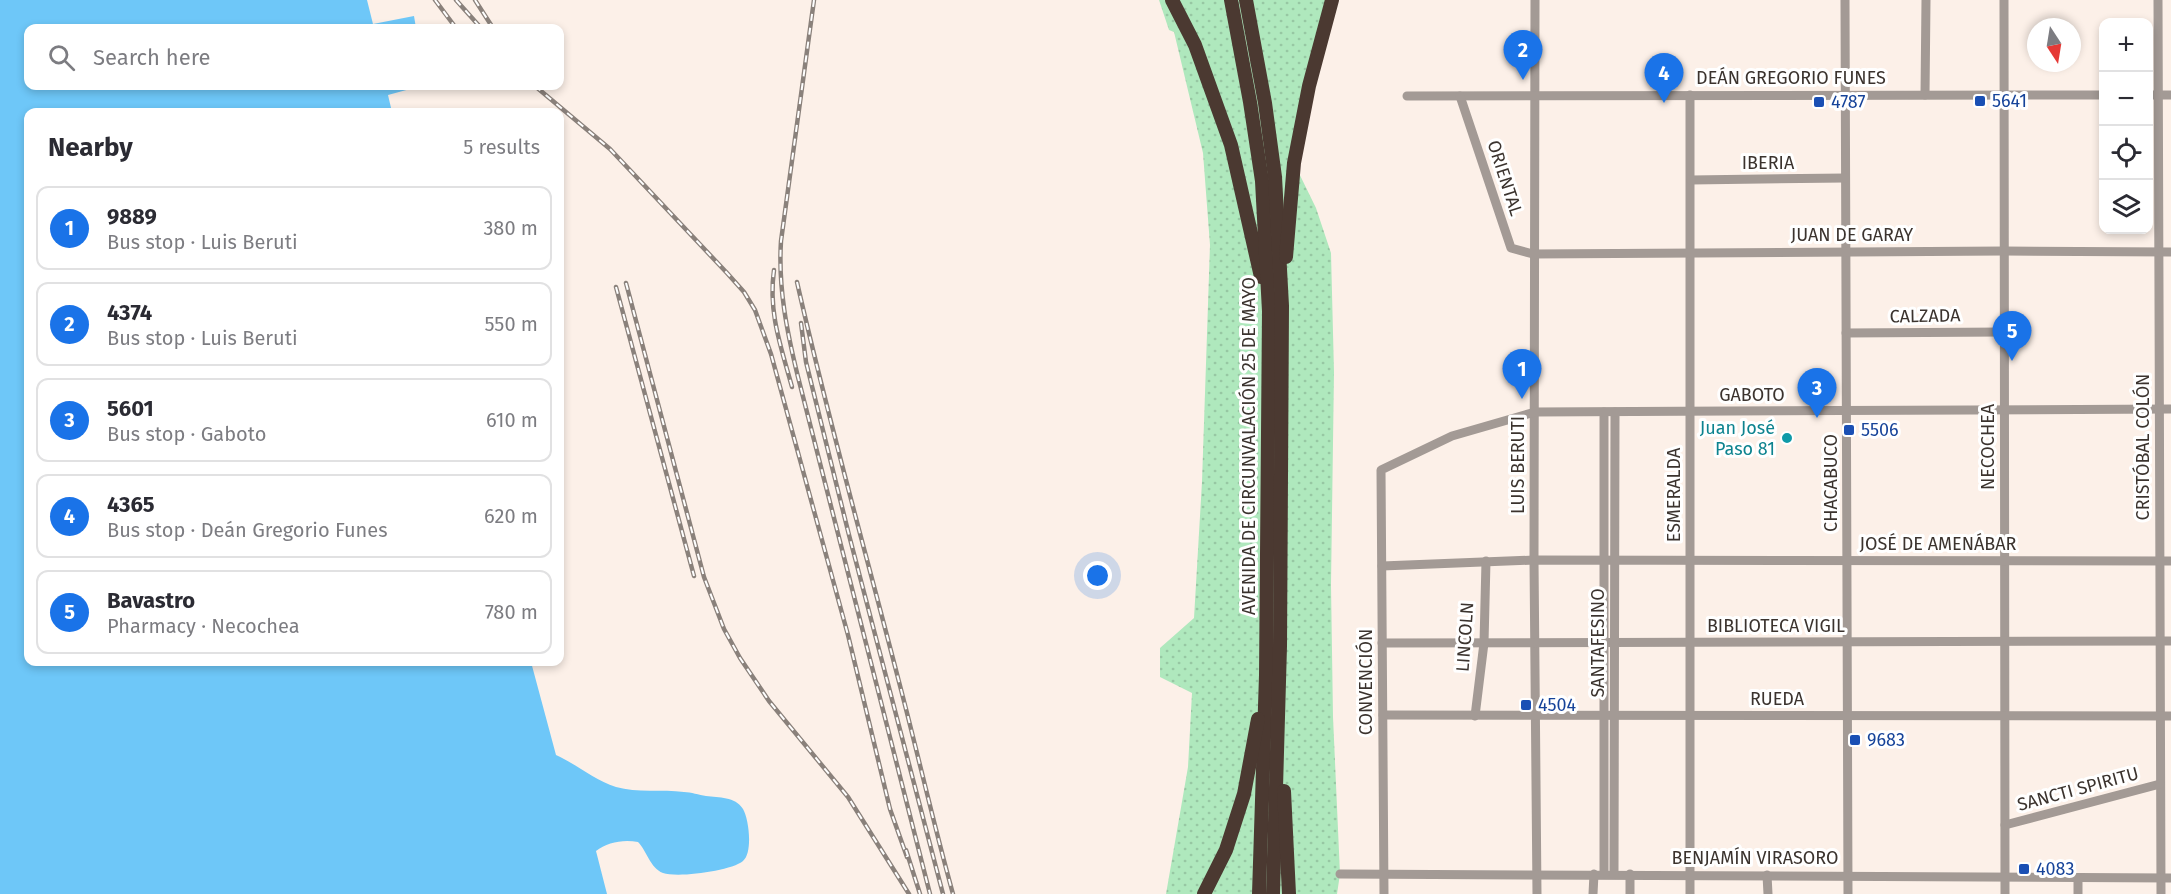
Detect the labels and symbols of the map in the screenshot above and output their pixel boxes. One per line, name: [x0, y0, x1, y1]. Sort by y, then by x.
north arrow: [2027, 18, 2081, 72]
pin: 2: [1504, 31, 1543, 80]
pin: 4: [1644, 54, 1684, 103]
street label: DEÁN GREGORIO FUNES: [1696, 66, 1886, 89]
place label: 5641: [1992, 90, 2027, 112]
place label: 4787: [1831, 91, 1865, 113]
marker: 5641: [1973, 94, 1987, 108]
marker: 4787: [1812, 95, 1826, 109]
street label: ORIENTAL: [1482, 137, 1528, 219]
street label: IBERIA: [1742, 152, 1795, 174]
street label: JUAN DE GARAY: [1791, 224, 1913, 246]
street label: AVENIDA DE CIRCUNVALACIÓN 25 DE MAYO: [1238, 277, 1260, 615]
street label: CALZADA: [1889, 304, 1961, 328]
pin: 5: [1992, 312, 2032, 361]
pin: 1: [1502, 350, 1541, 399]
pin: 3: [1798, 368, 1836, 418]
street label: CRISTÓBAL COLÓN: [2132, 374, 2154, 520]
street label: GABOTO: [1719, 384, 1785, 406]
street label: NECOCHEA: [1977, 403, 1999, 490]
street label: LUIS BERUTI: [1507, 416, 1529, 514]
place label: Juan José Paso 81: [1700, 417, 1775, 460]
place label: 5506: [1861, 419, 1899, 441]
marker: 5506: [1842, 423, 1856, 437]
marker: Juan José Paso 81: [1780, 431, 1794, 445]
street label: CHACABUCO: [1820, 434, 1842, 532]
street label: ESMERALDA: [1663, 447, 1685, 542]
street label: JOSÉ DE AMENÁBAR: [1860, 532, 2016, 555]
your location: [1083, 561, 1112, 590]
street label: SANTAFESINO: [1587, 588, 1609, 698]
street label: LINCOLN: [1452, 601, 1478, 673]
street label: BIBLIOTECA VIGIL: [1707, 615, 1845, 637]
street label: CONVENCIÓN: [1355, 629, 1377, 735]
street label: RUEDA: [1750, 688, 1805, 710]
place label: 4504: [1538, 694, 1576, 716]
marker: 4504: [1519, 698, 1533, 712]
place label: 9683: [1867, 729, 1905, 751]
marker: 9683: [1848, 733, 1862, 747]
street label: SANCTI SPIRITU: [2015, 762, 2141, 816]
street label: BENJAMÍN VIRASORO: [1671, 846, 1839, 869]
place label: 4083: [2036, 858, 2075, 880]
marker: 4083: [2017, 862, 2031, 876]

